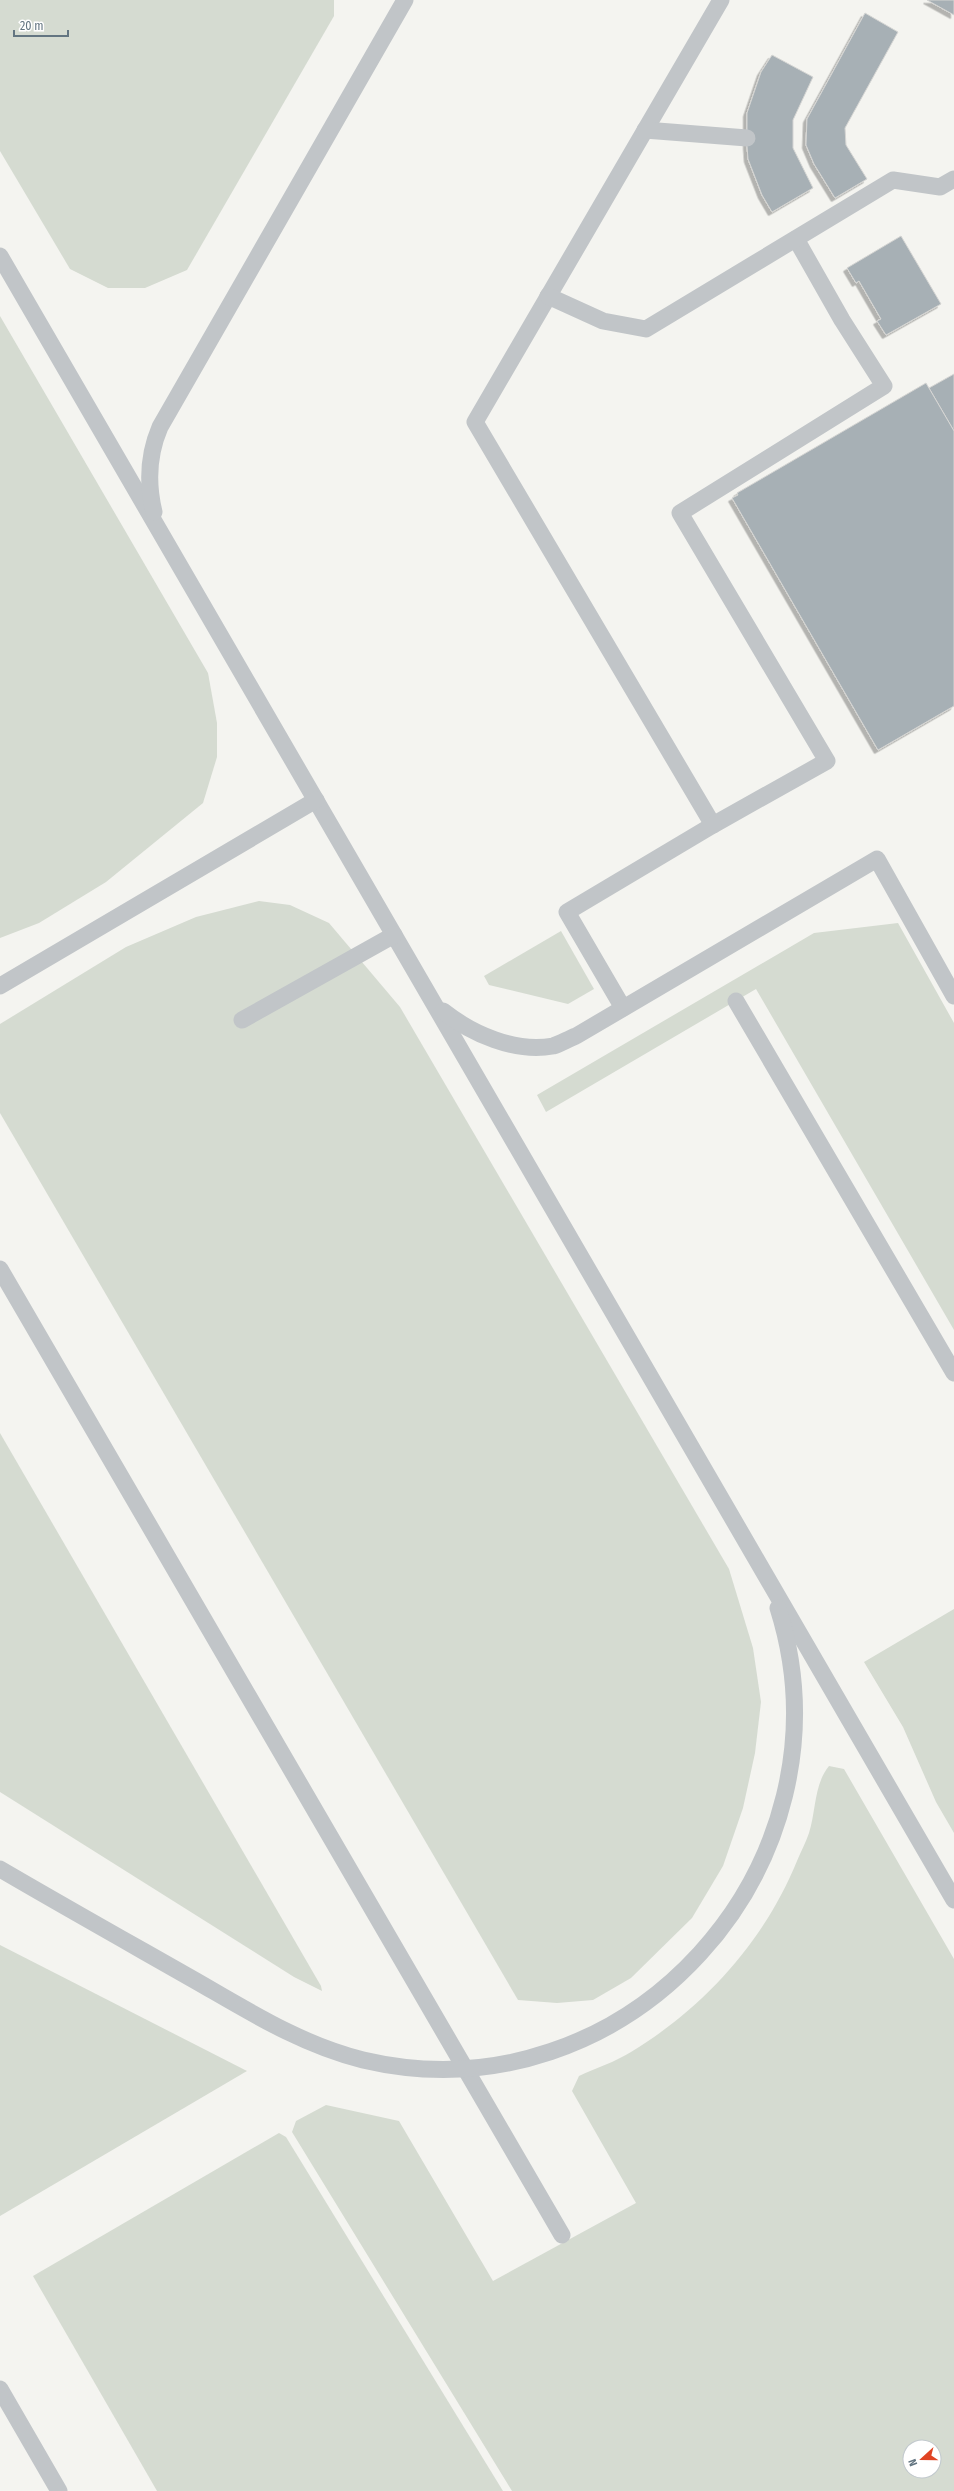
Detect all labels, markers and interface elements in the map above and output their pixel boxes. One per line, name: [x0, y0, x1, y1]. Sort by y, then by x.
scale bar: [14, 12, 68, 38]
text: 20 m: [20, 19, 44, 33]
north arrow: [902, 2439, 942, 2479]
text: N: [906, 2457, 920, 2468]

